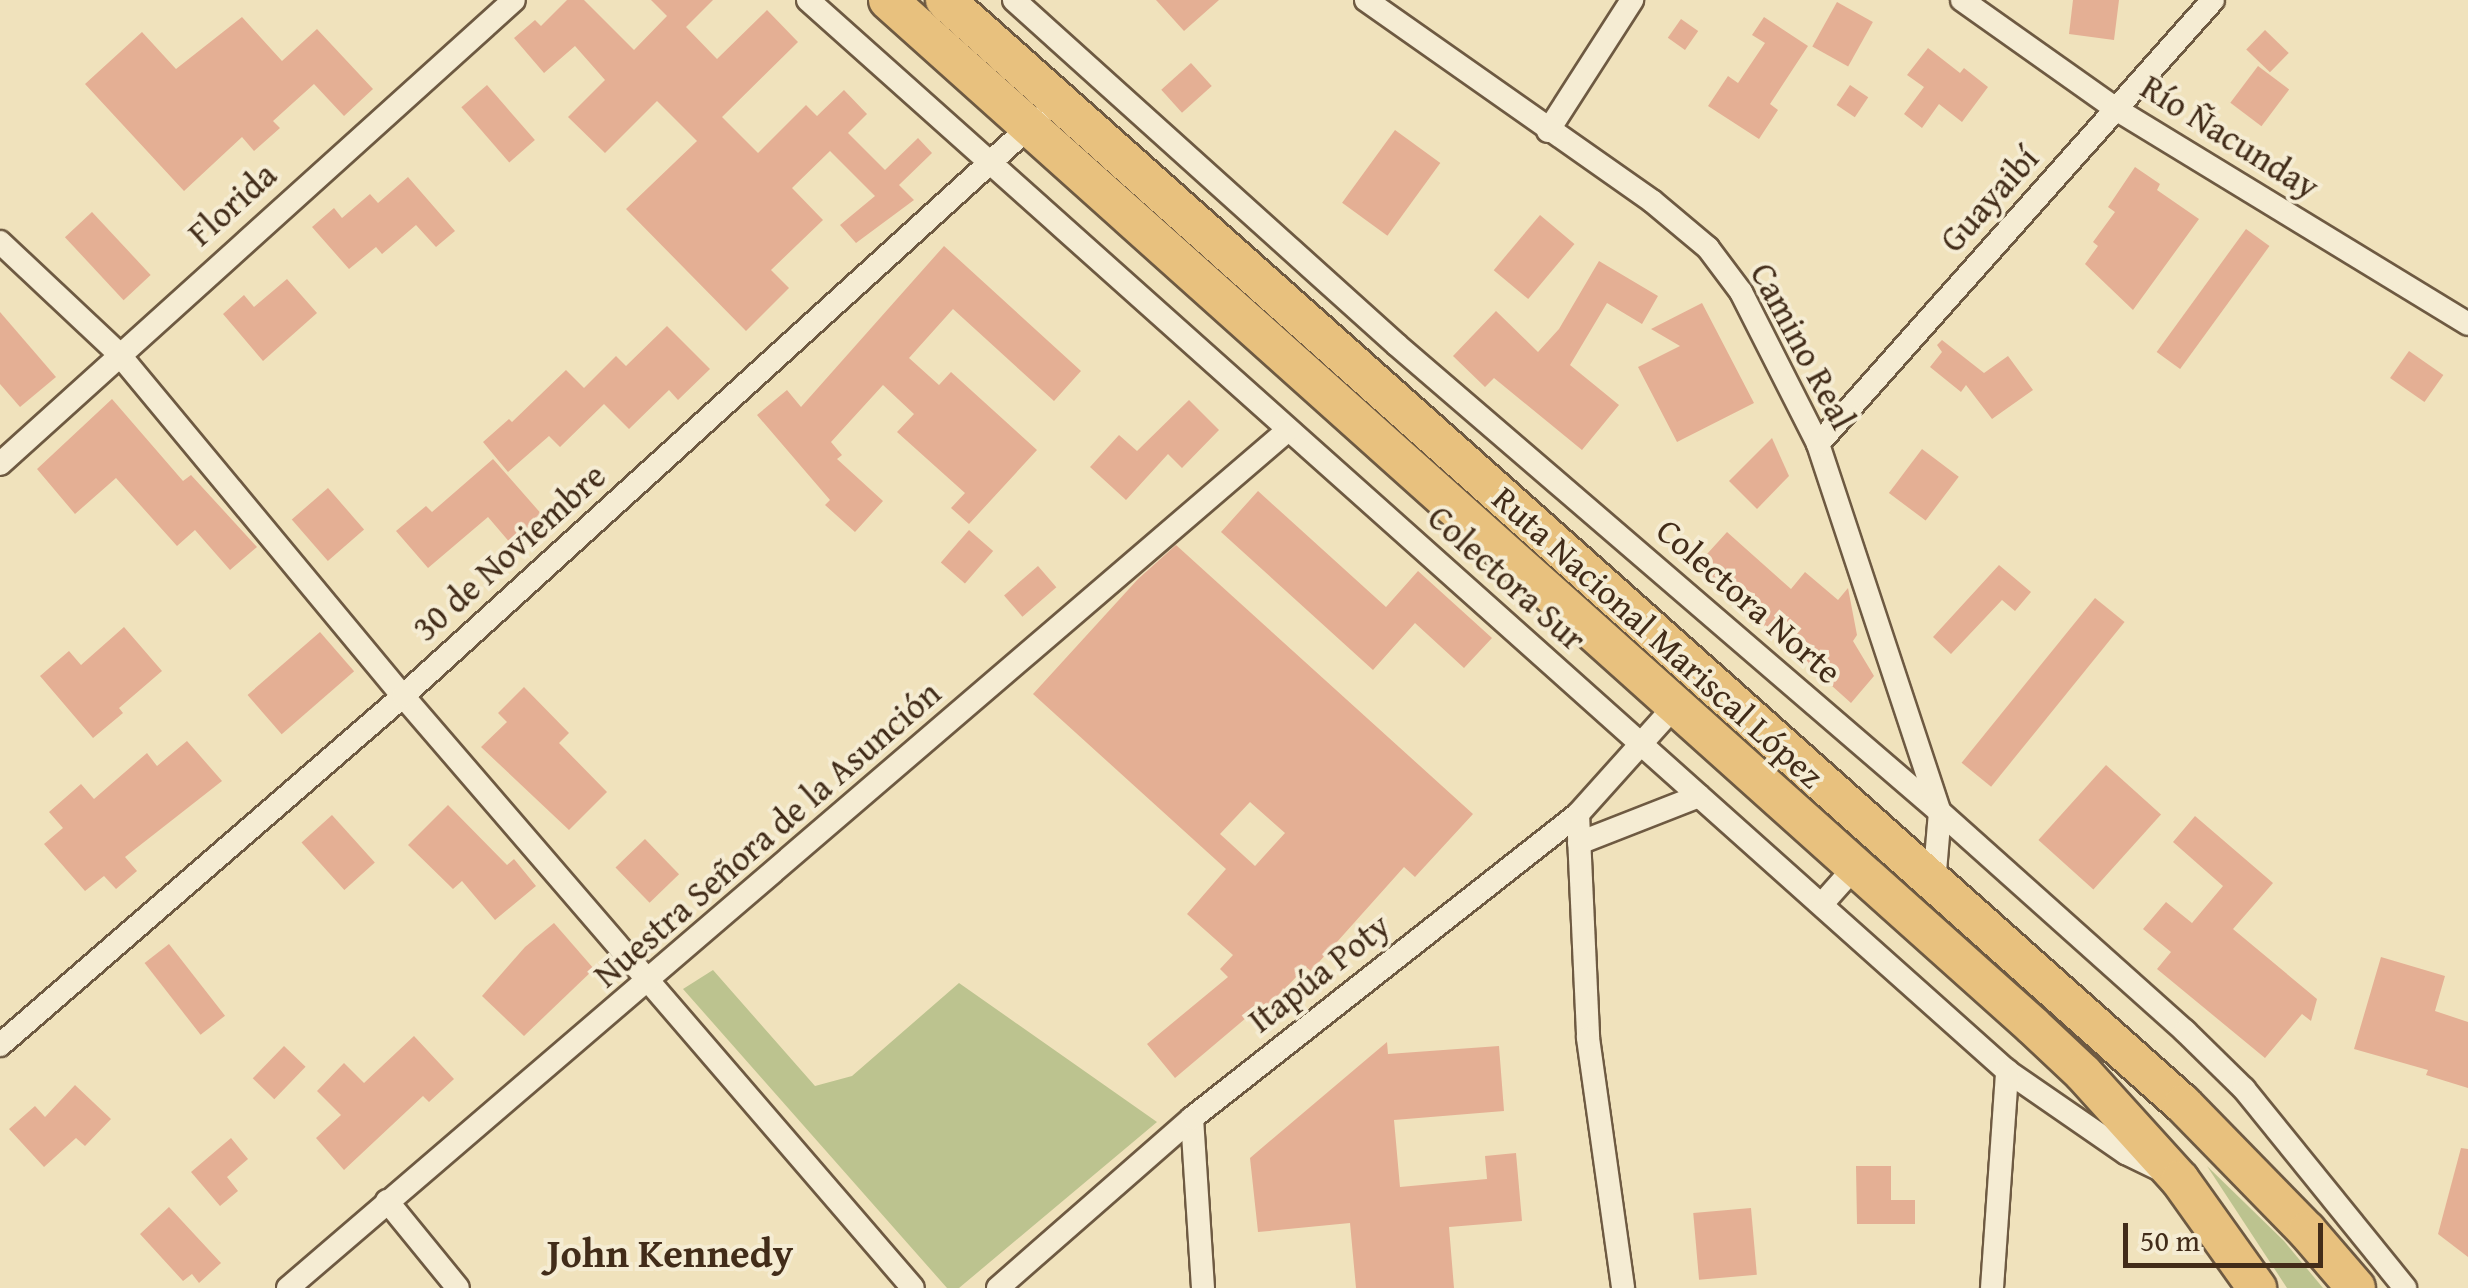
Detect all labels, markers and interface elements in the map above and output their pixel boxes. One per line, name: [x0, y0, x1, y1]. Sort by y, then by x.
street label: Río Ñacunday: [2133, 66, 2327, 208]
street label: Guayaibí: [1931, 138, 2047, 260]
street label: Florida: [179, 154, 285, 254]
street label: Camino Real: [1742, 256, 1864, 436]
street label: 30 de Noviembre: [404, 454, 614, 650]
street label: Ruta Nacional Mariscal López: [1484, 477, 1832, 797]
street label: Colectora Sur: [1420, 496, 1594, 660]
street label: Colectora Norte: [1648, 509, 1850, 693]
street label: Nuestra Señora de la Asunción: [585, 672, 949, 996]
street label: Itapúa Poty: [1240, 905, 1398, 1041]
scale bar: [2128, 1203, 2328, 1265]
text: 50 m: [2140, 1218, 2200, 1262]
district label: John Kennedy: [547, 1229, 793, 1277]

